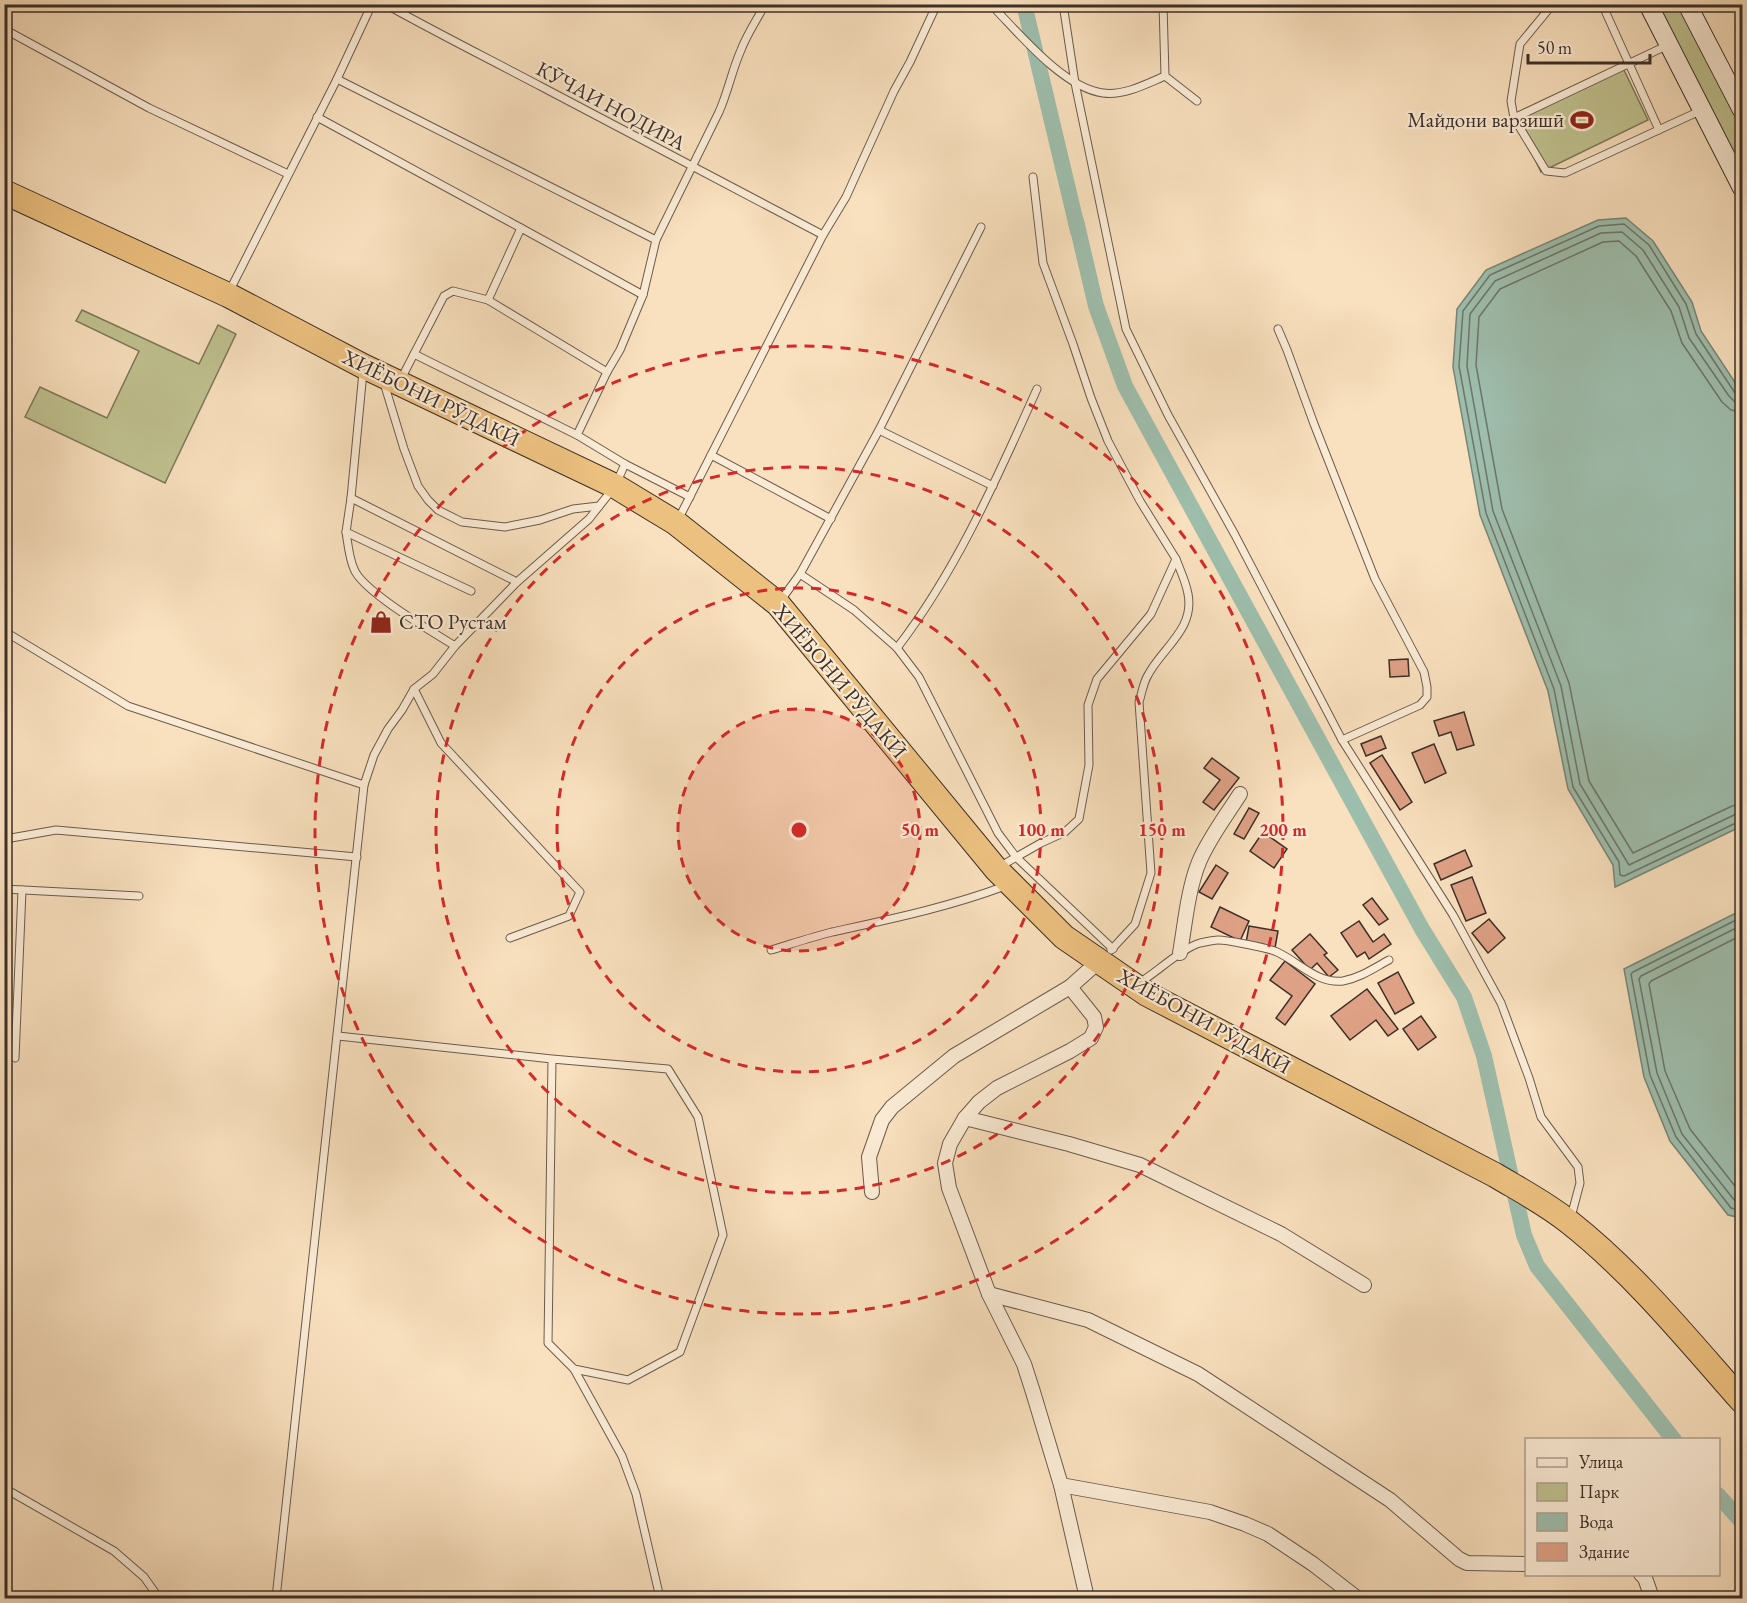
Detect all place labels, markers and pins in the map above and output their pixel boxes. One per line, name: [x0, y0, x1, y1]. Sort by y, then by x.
place label: Майдони варзишӣ: [1407, 106, 1564, 133]
sports icon: Майдони варзишӣ: [1569, 107, 1595, 133]
place label: СТО Рустам: [399, 608, 507, 635]
shop icon: СТО Рустам: [368, 609, 394, 635]
centre of rings: [789, 820, 809, 840]

